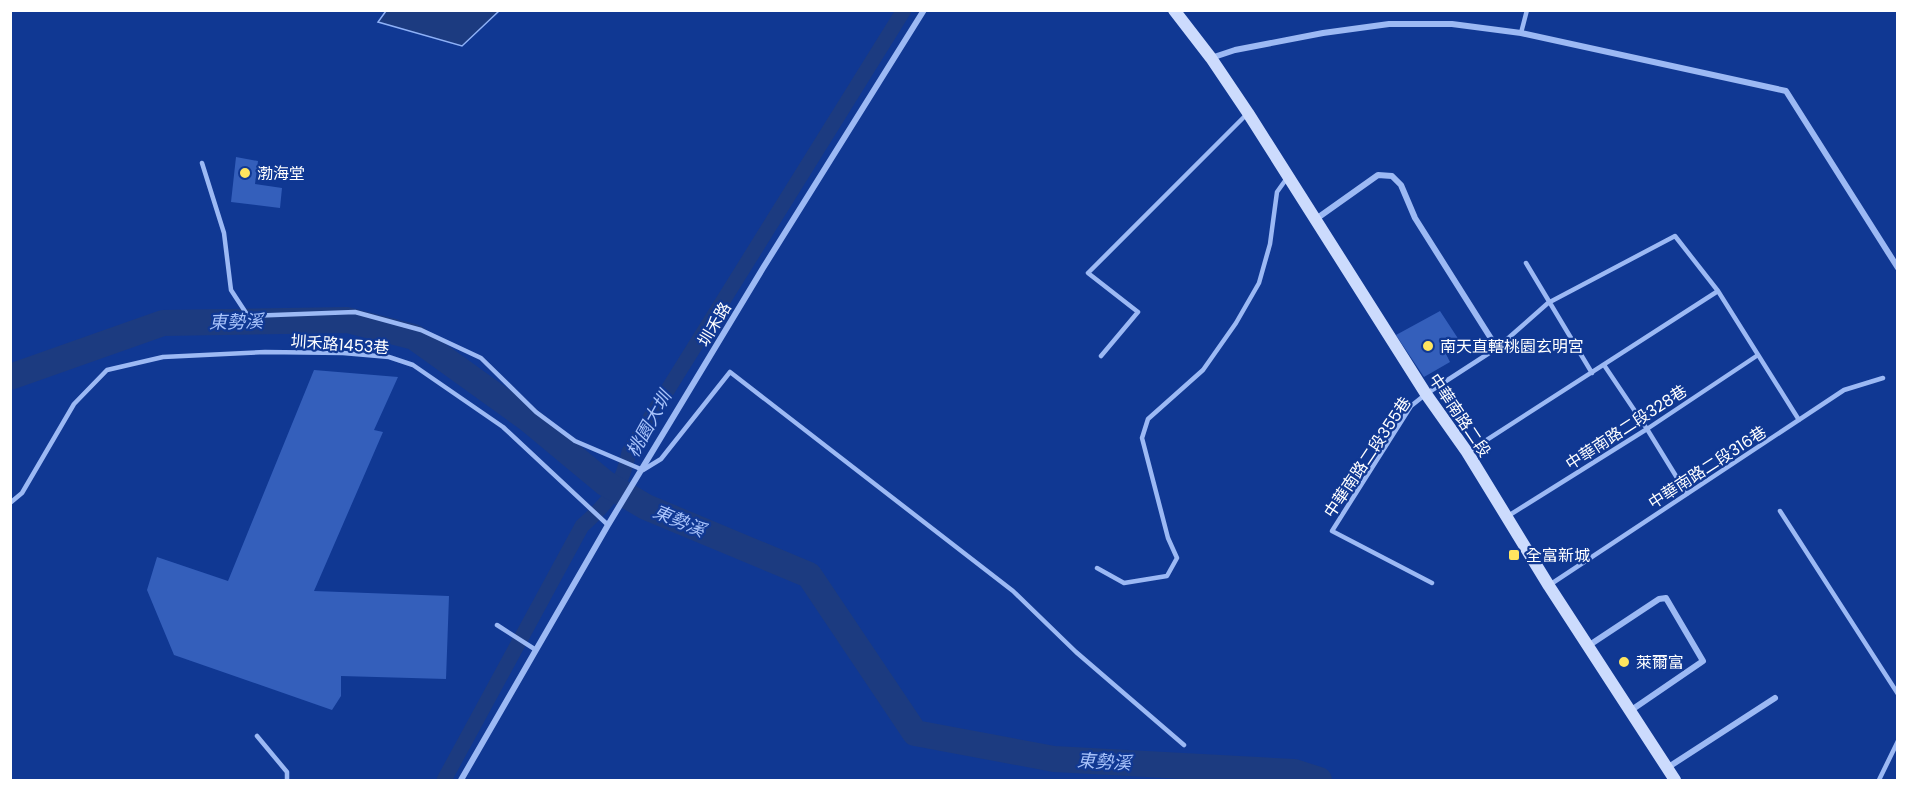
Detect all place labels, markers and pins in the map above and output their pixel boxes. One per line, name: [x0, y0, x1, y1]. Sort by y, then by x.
place label: 渤海堂: [257, 162, 305, 185]
marker: 渤海堂: [238, 166, 252, 180]
place label: 南天直轄桃園玄明宮: [1440, 335, 1584, 358]
marker: 南天直轄桃園玄明宮: [1421, 339, 1435, 353]
place label: 全富新城: [1526, 544, 1590, 567]
marker: 全富新城: [1507, 548, 1521, 562]
place label: 萊爾富: [1636, 651, 1684, 674]
marker: 萊爾富: [1617, 655, 1631, 669]

